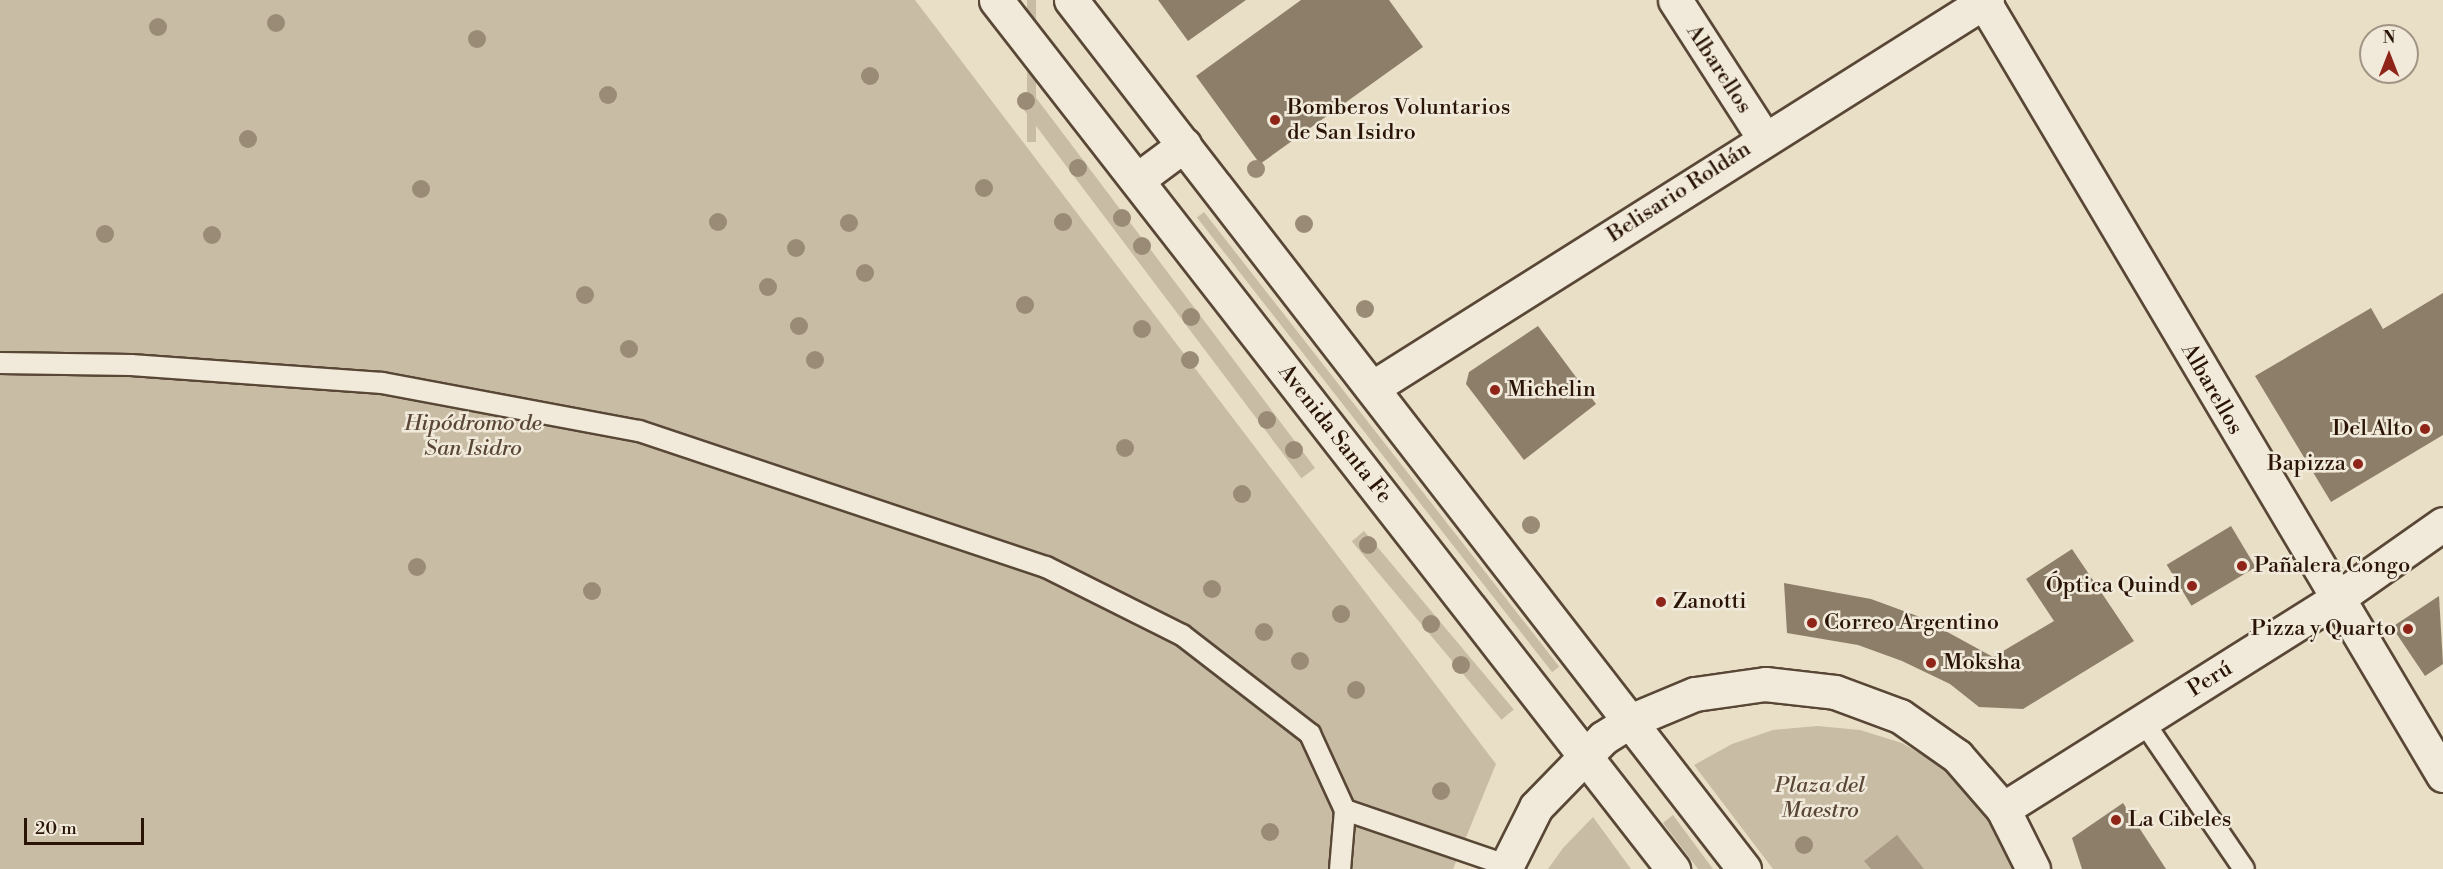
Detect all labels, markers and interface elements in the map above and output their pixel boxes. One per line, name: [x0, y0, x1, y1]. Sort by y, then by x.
street label: Albarellos: [1680, 20, 1758, 118]
north arrow: [2359, 24, 2419, 84]
text: N: [2383, 28, 2395, 48]
place label: Bomberos Voluntarios de San Isidro: [1287, 94, 1510, 146]
marker: Bomberos Voluntarios de San Isidro: [1268, 113, 1282, 127]
street label: Belisario Roldán: [1602, 136, 1756, 248]
street label: Albarellos: [2175, 339, 2249, 439]
street label: Avenida Santa Fe: [1273, 359, 1397, 509]
place label: Michelin: [1507, 377, 1596, 403]
marker: Michelin: [1488, 383, 1502, 397]
park label: Hipódromo de San Isidro: [404, 410, 542, 462]
place label: Del Alto: [2332, 416, 2413, 442]
marker: Del Alto: [2418, 422, 2432, 436]
place label: Bapizza: [2267, 451, 2346, 477]
marker: Bapizza: [2351, 457, 2365, 471]
place label: Pañalera Congo: [2254, 553, 2410, 579]
marker: Pañalera Congo: [2235, 559, 2249, 573]
place label: Óptica Quind: [2046, 573, 2180, 599]
marker: Óptica Quind: [2185, 579, 2199, 593]
place label: Zanotti: [1673, 589, 1747, 615]
marker: Zanotti: [1654, 595, 1668, 609]
place label: Correo Argentino: [1824, 610, 1999, 636]
marker: Correo Argentino: [1805, 616, 1819, 630]
place label: Pizza y Quarto: [2251, 616, 2396, 642]
marker: Pizza y Quarto: [2401, 622, 2415, 636]
place label: Moksha: [1943, 650, 2021, 676]
street label: Perú: [2183, 655, 2237, 703]
marker: Moksha: [1924, 656, 1938, 670]
park label: Plaza del Maestro: [1775, 772, 1865, 824]
scale bar: [27, 806, 147, 844]
place label: La Cibeles: [2128, 807, 2232, 833]
marker: La Cibeles: [2109, 813, 2123, 827]
text: 20 m: [35, 817, 77, 840]

